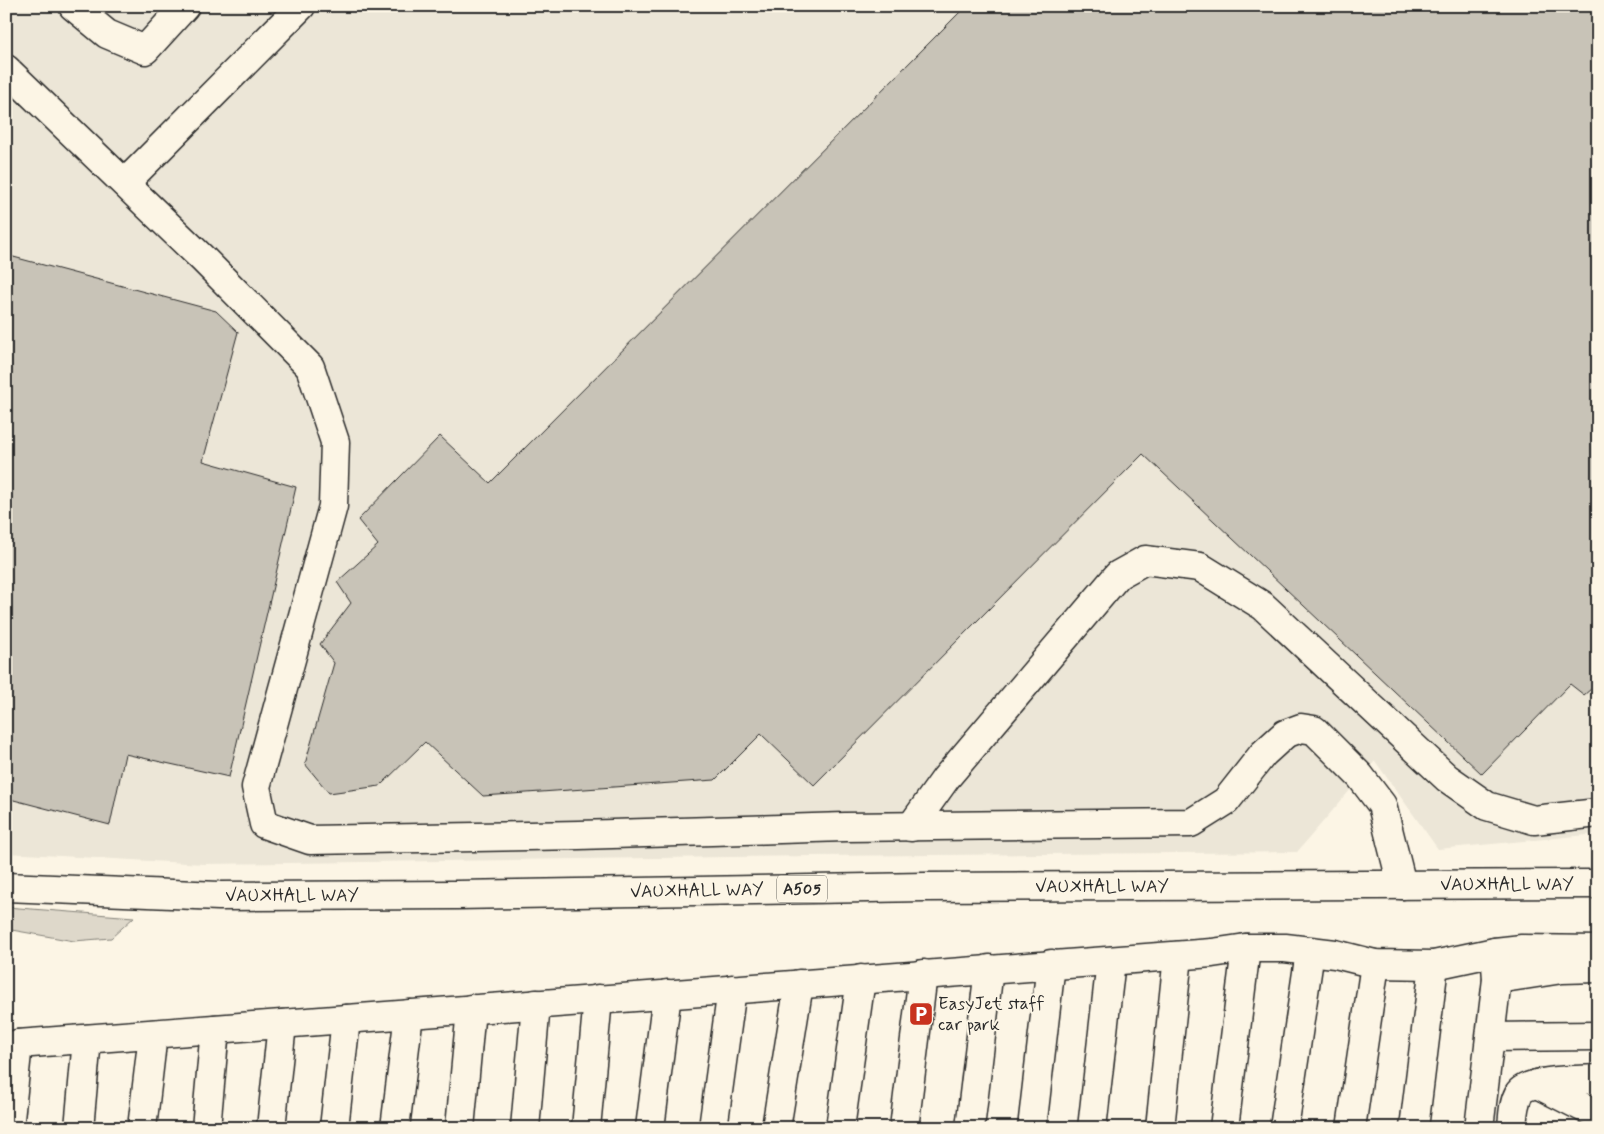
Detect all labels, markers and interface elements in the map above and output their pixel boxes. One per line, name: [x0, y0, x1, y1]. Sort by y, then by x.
street label: VAUXHALL WAY: [1440, 873, 1574, 897]
street label: VAUXHALL WAY: [1035, 875, 1169, 899]
road number: A505: [777, 876, 827, 902]
street label: VAUXHALL WAY: [630, 878, 764, 904]
street label: VAUXHALL WAY: [225, 884, 359, 908]
place label: EasyJet staff car park: [938, 992, 1045, 1037]
parking icon: EasyJet staff car park: [908, 1001, 934, 1027]

